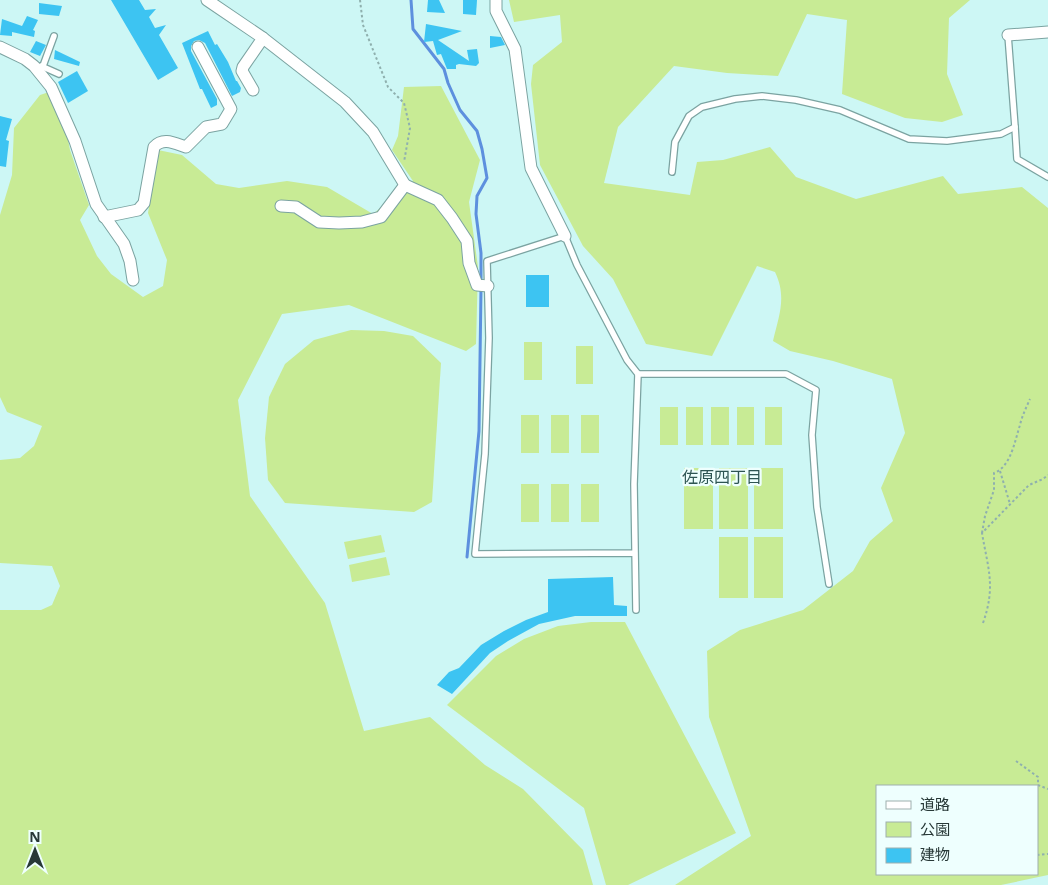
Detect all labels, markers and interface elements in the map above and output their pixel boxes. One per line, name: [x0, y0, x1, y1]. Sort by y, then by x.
district label: 佐原四丁目: [682, 466, 762, 488]
legend: [876, 785, 1038, 875]
text: 道路: [920, 794, 950, 814]
text: 公園: [920, 819, 950, 839]
north arrow: [10, 825, 60, 875]
text: N: [29, 827, 41, 846]
text: 建物: [920, 844, 950, 864]

